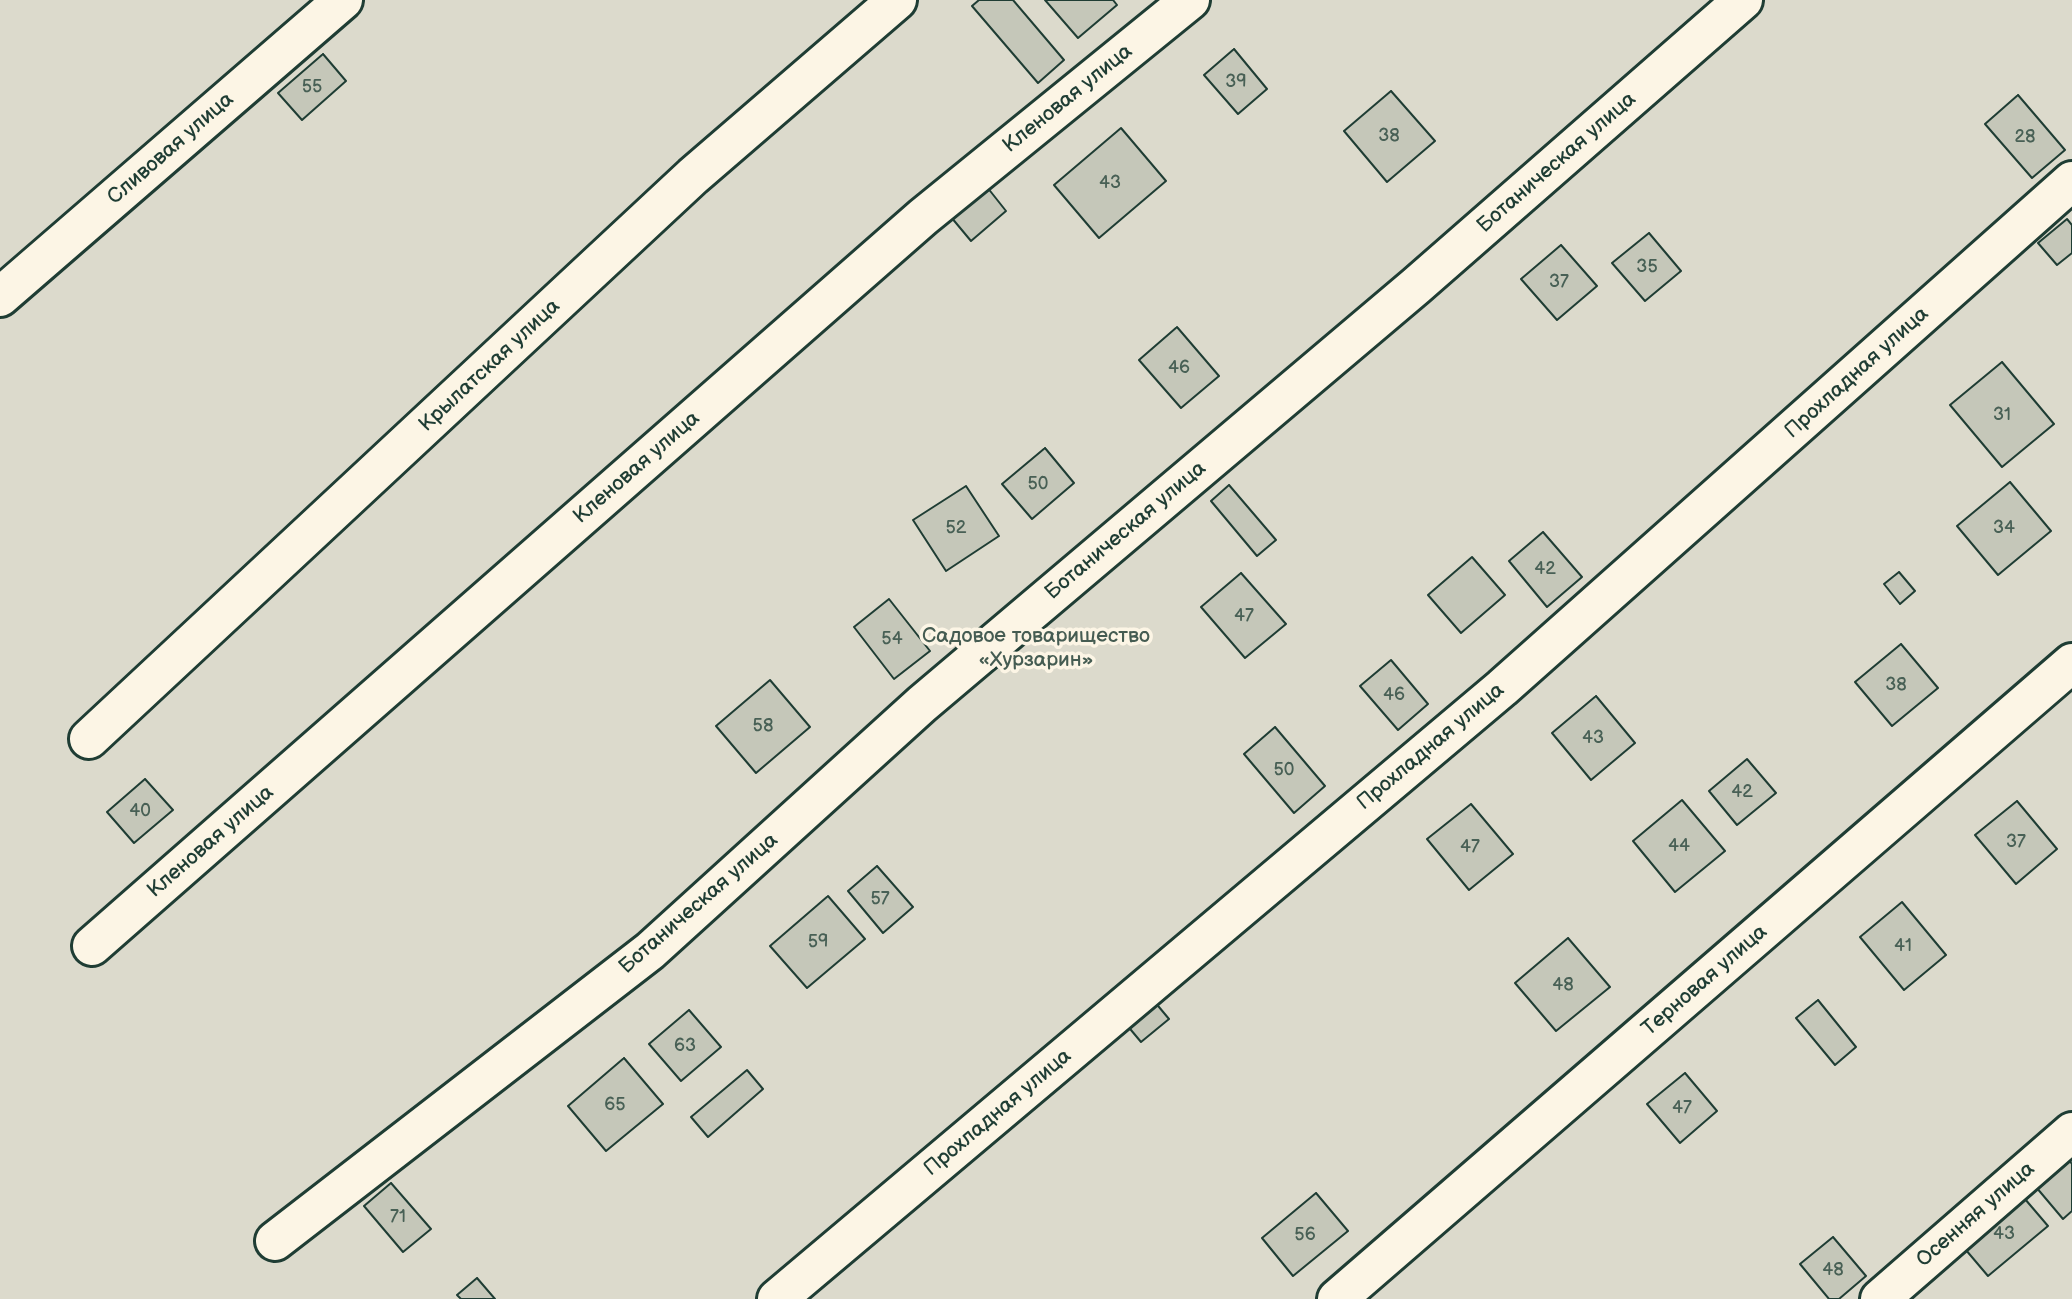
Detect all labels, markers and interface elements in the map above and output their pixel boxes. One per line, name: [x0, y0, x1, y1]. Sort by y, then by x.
street label: Кленовая улица: [998, 39, 1138, 159]
house number: 39: [1225, 71, 1247, 93]
house number: 55: [302, 76, 322, 98]
street label: Сливовая улица: [103, 87, 239, 211]
street label: Ботаническая улица: [1473, 87, 1641, 239]
house number: 38: [1378, 125, 1400, 147]
house number: 28: [2014, 126, 2036, 148]
house number: 43: [1099, 172, 1121, 194]
house number: 35: [1636, 256, 1658, 278]
house number: 37: [1549, 271, 1569, 293]
street label: Крылатская улица: [414, 294, 566, 438]
street label: Прохладная улица: [1780, 302, 1934, 444]
house number: 46: [1168, 357, 1190, 379]
house number: 31: [1993, 404, 2011, 426]
street label: Кленовая улица: [569, 406, 705, 530]
street label: Ботаническая улица: [1041, 456, 1211, 606]
house number: 50: [1028, 473, 1048, 495]
house number: 52: [946, 517, 966, 539]
house number: 34: [1993, 517, 2015, 539]
house number: 42: [1534, 558, 1556, 580]
house number: 47: [1234, 605, 1254, 627]
park label: Садовое товарищество «Хурзарин»: [922, 624, 1150, 674]
house number: 54: [881, 628, 903, 650]
house number: 38: [1885, 674, 1907, 696]
street label: Прохладная улица: [1352, 678, 1510, 816]
house number: 46: [1383, 684, 1405, 706]
house number: 58: [753, 715, 773, 737]
house number: 43: [1582, 727, 1604, 749]
house number: 50: [1274, 759, 1294, 781]
street label: Кленовая улица: [143, 780, 279, 904]
house number: 42: [1731, 781, 1753, 803]
house number: 40: [129, 800, 151, 822]
street label: Ботаническая улица: [615, 828, 783, 980]
house number: 37: [2006, 831, 2026, 853]
house number: 44: [1668, 835, 1690, 857]
house number: 47: [1460, 836, 1480, 858]
house number: 57: [870, 888, 890, 910]
street label: Терновая улица: [1637, 920, 1773, 1042]
house number: 59: [808, 931, 828, 953]
house number: 41: [1894, 935, 1912, 957]
house number: 48: [1552, 974, 1574, 996]
house number: 63: [674, 1035, 696, 1057]
street label: Прохладная улица: [919, 1044, 1077, 1182]
house number: 65: [604, 1094, 626, 1116]
house number: 47: [1672, 1097, 1692, 1119]
street label: Осенняя улица: [1912, 1157, 2040, 1273]
house number: 71: [390, 1206, 406, 1228]
house number: 43: [1993, 1223, 2015, 1245]
house number: 56: [1294, 1224, 1316, 1246]
house number: 48: [1822, 1259, 1844, 1281]

